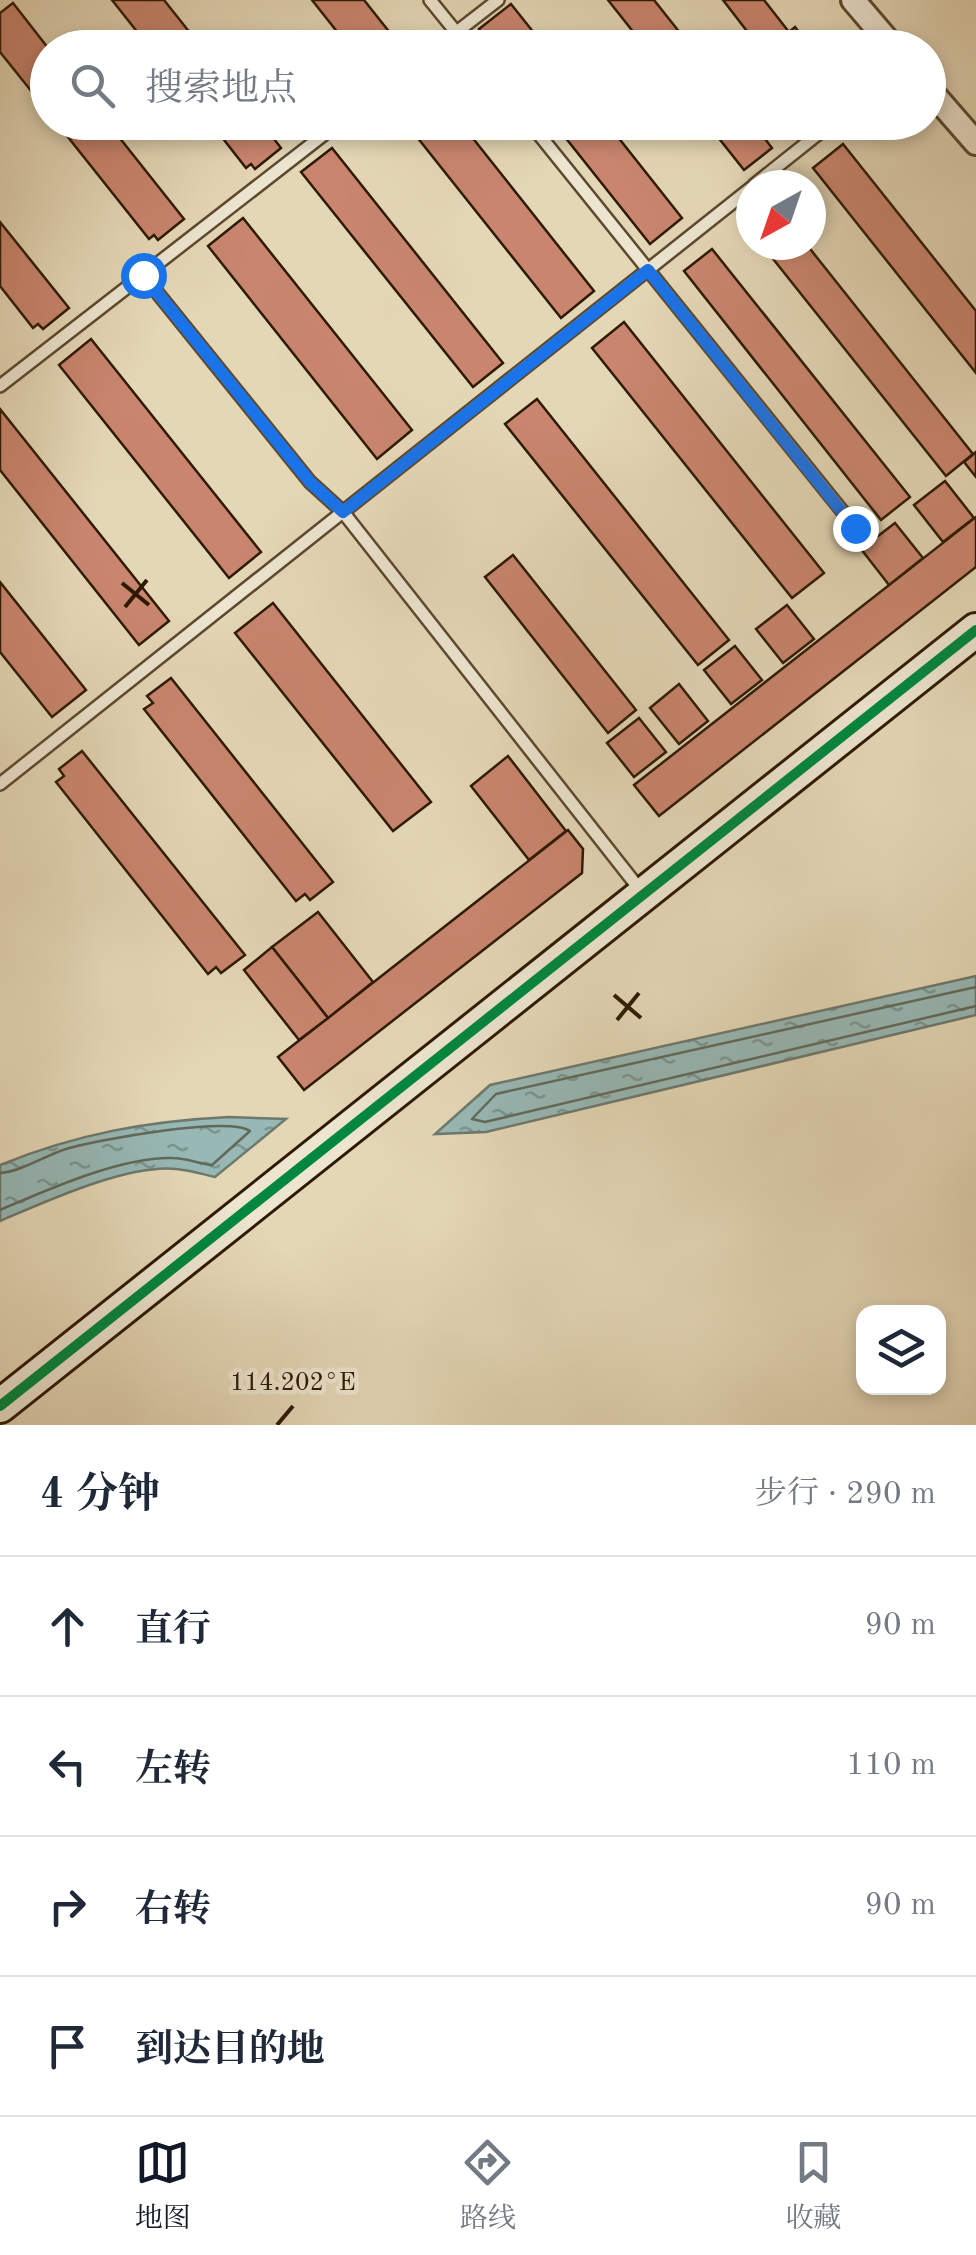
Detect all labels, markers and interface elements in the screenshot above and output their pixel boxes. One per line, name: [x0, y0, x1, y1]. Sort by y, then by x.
search box: [30, 30, 946, 140]
icon: search: [65, 58, 120, 113]
text: 搜索地点: [145, 71, 297, 109]
north arrow: [736, 170, 826, 260]
route start: [121, 253, 167, 299]
route end: [833, 506, 879, 552]
map controls: [856, 1305, 946, 1395]
button: layers: [856, 1305, 946, 1395]
text: 114.202°E: [230, 1371, 356, 1396]
text: 4 分钟: [40, 1475, 160, 1517]
text: 步行 · 290 m: [755, 1479, 936, 1511]
icon: ahead: [40, 1599, 95, 1654]
text: 90 m: [865, 1610, 936, 1642]
text: 直行: [135, 1612, 211, 1650]
icon: left: [40, 1739, 95, 1794]
text: 110 m: [846, 1750, 936, 1782]
text: 左转: [135, 1752, 211, 1790]
icon: right: [40, 1879, 95, 1934]
text: 90 m: [865, 1890, 936, 1922]
text: 右转: [135, 1892, 211, 1930]
icon: arrive: [40, 2019, 95, 2074]
text: 到达目的地: [135, 2032, 325, 2070]
tab: 地图: [135, 2135, 191, 2238]
tab: 路线: [460, 2135, 516, 2238]
tab: 收藏: [785, 2135, 841, 2238]

